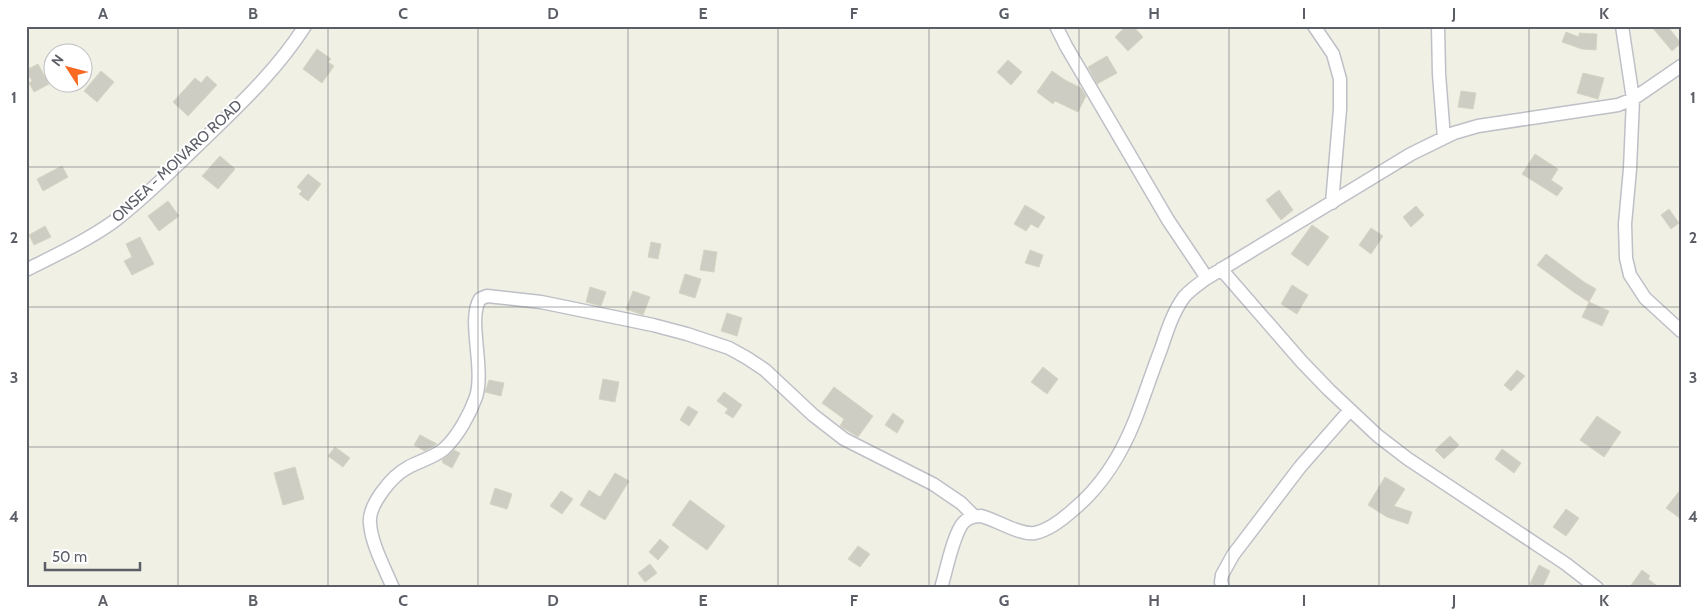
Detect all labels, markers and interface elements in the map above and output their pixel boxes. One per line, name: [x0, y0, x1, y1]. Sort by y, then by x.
text: A: [98, 4, 108, 23]
text: B: [248, 4, 258, 23]
text: C: [398, 4, 408, 23]
text: D: [547, 4, 559, 23]
text: E: [698, 4, 708, 23]
text: F: [850, 4, 859, 23]
text: G: [999, 4, 1009, 23]
text: H: [1148, 4, 1160, 23]
text: I: [1302, 4, 1306, 23]
text: J: [1451, 4, 1456, 23]
text: K: [1599, 4, 1609, 23]
north arrow: [42, 42, 92, 92]
text: N: [47, 51, 68, 70]
text: 1: [11, 88, 17, 107]
text: 1: [1690, 88, 1696, 107]
street label: ONSEA - MOIVARO ROAD: [108, 96, 246, 226]
text: 2: [10, 228, 18, 247]
text: 2: [1689, 228, 1697, 247]
text: 3: [10, 368, 18, 387]
text: 3: [1689, 368, 1697, 387]
text: 4: [9, 507, 19, 526]
text: 4: [1688, 507, 1698, 526]
scale bar: [45, 539, 140, 571]
text: 50 m: [52, 548, 87, 566]
text: A: [98, 591, 108, 610]
text: B: [248, 591, 258, 610]
text: C: [398, 591, 408, 610]
text: D: [547, 591, 559, 610]
text: E: [698, 591, 708, 610]
text: F: [850, 591, 859, 610]
text: G: [999, 591, 1009, 610]
text: H: [1148, 591, 1160, 610]
text: I: [1302, 591, 1306, 610]
text: J: [1451, 591, 1456, 610]
text: K: [1599, 591, 1609, 610]

